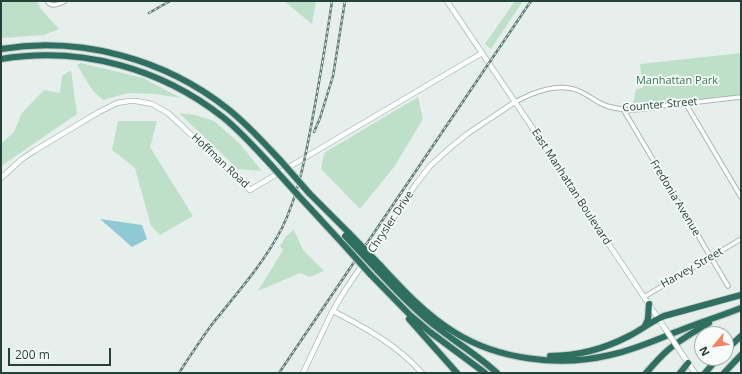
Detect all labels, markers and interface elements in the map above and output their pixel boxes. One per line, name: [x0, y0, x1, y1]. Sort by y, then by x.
park label: Manhattan Park: [636, 74, 718, 88]
street label: Counter Street: [622, 95, 698, 115]
street label: East Manhattan Boulevard: [529, 127, 613, 247]
street label: Hoffman Road: [188, 131, 252, 191]
street label: Fredonia Avenue: [647, 158, 703, 238]
street label: Chrysler Drive: [365, 188, 417, 256]
street label: Harvey Street: [659, 245, 725, 291]
north arrow: [694, 326, 734, 366]
scale bar: [10, 340, 113, 366]
text: N: [695, 344, 713, 359]
text: 200 m: [15, 346, 50, 363]

